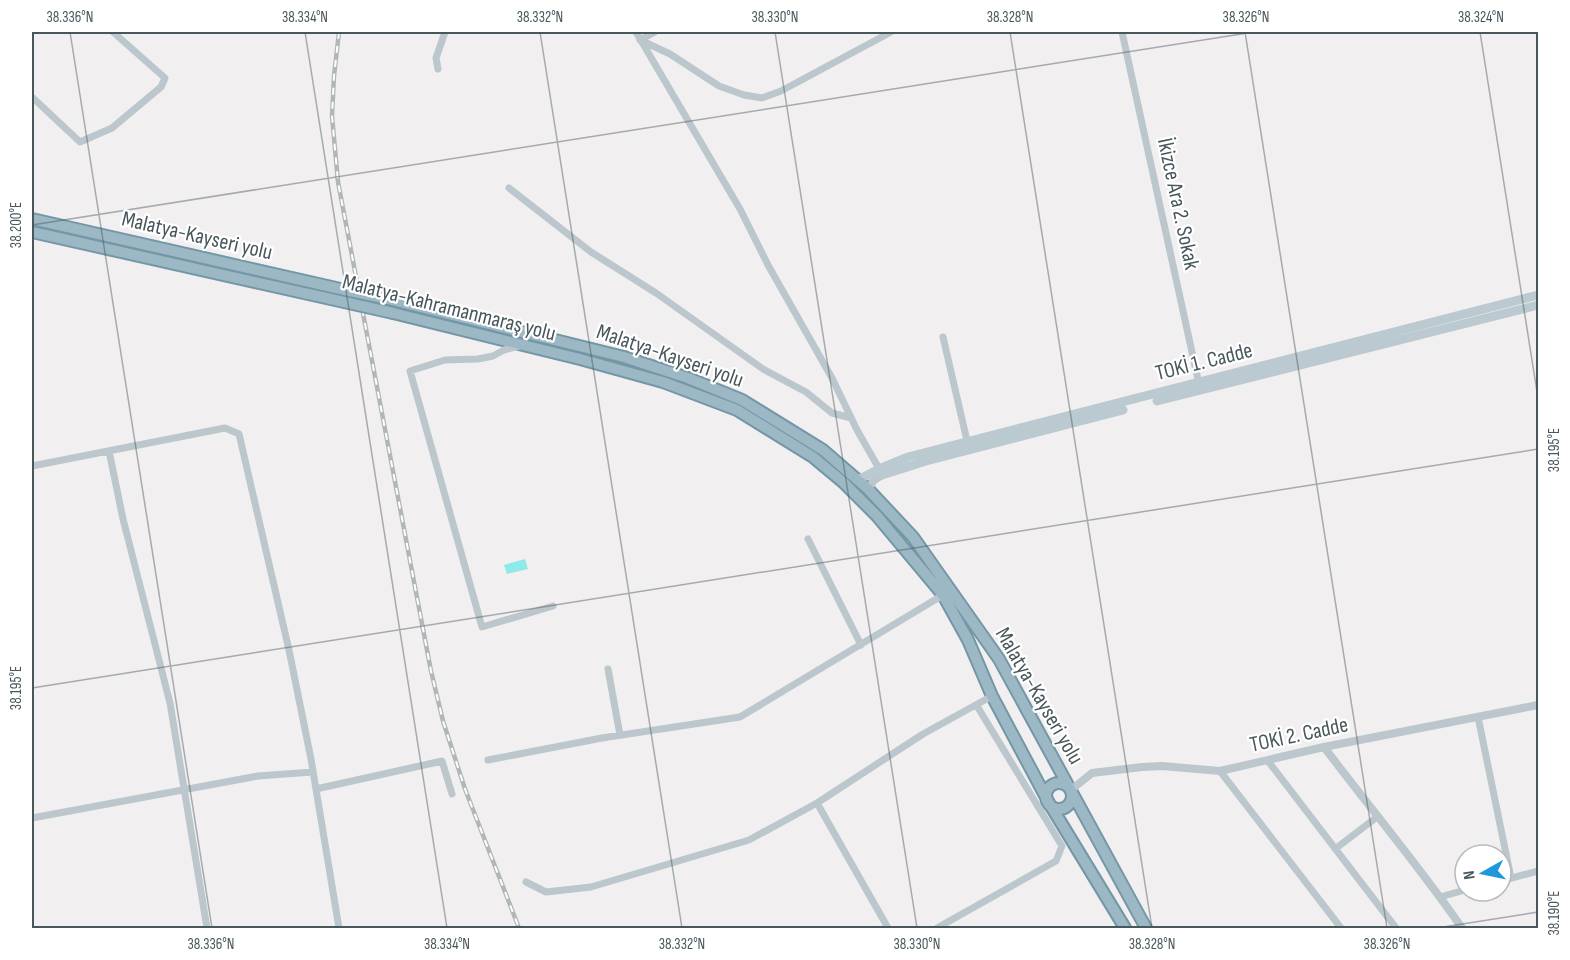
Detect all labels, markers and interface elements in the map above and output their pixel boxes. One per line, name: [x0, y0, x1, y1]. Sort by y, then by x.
text: 38.336°N: [47, 8, 93, 27]
text: 38.334°N: [282, 8, 328, 27]
text: 38.332°N: [517, 8, 563, 27]
text: 38.330°N: [751, 8, 799, 27]
text: 38.328°N: [987, 8, 1033, 27]
text: 38.326°N: [1223, 8, 1269, 27]
text: 38.324°N: [1458, 8, 1504, 27]
street label: İkizce Ara 2. Sokak: [1151, 136, 1205, 273]
text: 38.200°E: [7, 202, 26, 248]
street label: Malatya-Kayseri yolu: [119, 206, 275, 266]
street label: Malatya-Kahramanmaraş yolu: [340, 268, 558, 348]
street label: Malatya-Kayseri yolu: [593, 318, 747, 394]
street label: TOKİ 1. Cadde: [1153, 337, 1255, 387]
text: 38.195°E: [1545, 428, 1564, 472]
street label: Malatya-Kayseri yolu: [989, 623, 1089, 769]
text: 38.195°E: [7, 666, 26, 710]
street label: TOKİ 2. Cadde: [1247, 711, 1351, 759]
north arrow: [1453, 843, 1513, 903]
text: N: [1460, 869, 1480, 881]
text: 38.190°E: [1545, 891, 1564, 936]
text: 38.336°N: [188, 935, 234, 954]
text: 38.334°N: [424, 935, 470, 954]
text: 38.332°N: [659, 935, 705, 954]
text: 38.330°N: [893, 935, 941, 954]
text: 38.328°N: [1129, 935, 1175, 954]
text: 38.326°N: [1364, 935, 1410, 954]

